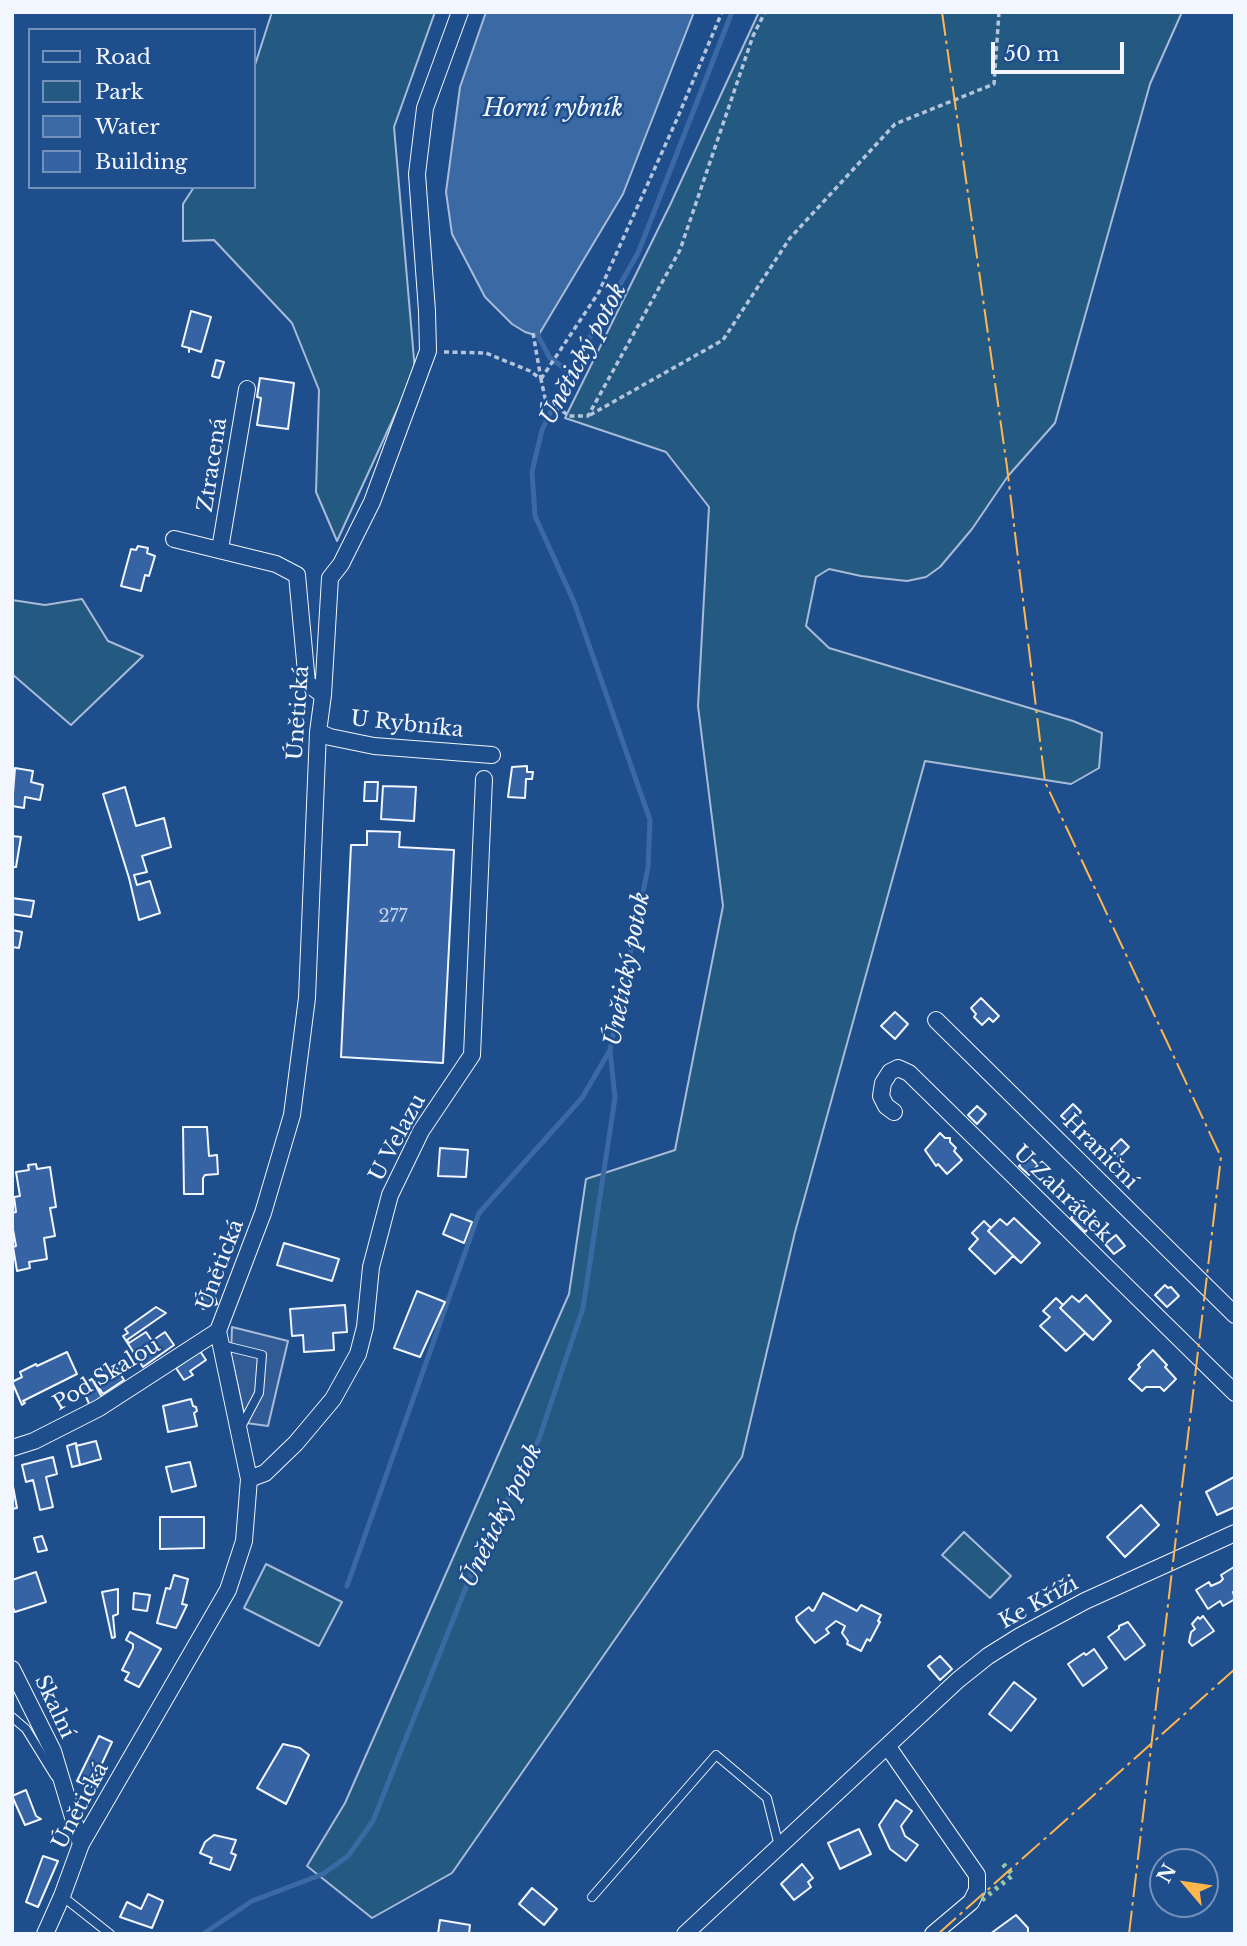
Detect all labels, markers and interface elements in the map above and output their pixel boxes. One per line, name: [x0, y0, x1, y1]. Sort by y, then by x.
legend: [28, 28, 256, 189]
scale bar: [995, 28, 1128, 72]
text: 50 m: [1004, 41, 1059, 67]
text: Road: [95, 44, 151, 70]
text: Park: [95, 79, 144, 105]
water label: Horní rybník: [483, 96, 623, 124]
text: Water: [95, 114, 159, 140]
text: Building: [95, 149, 187, 175]
water label: Únětický potok: [535, 278, 633, 430]
street label: Ztracená: [193, 416, 233, 514]
street label: Únětická: [283, 665, 315, 761]
street label: U Rybníka: [349, 707, 465, 743]
water label: Únětický potok: [600, 890, 656, 1048]
house number: 277: [378, 906, 408, 928]
street label: U Velazu: [365, 1090, 431, 1186]
street label: Hraniční: [1057, 1109, 1143, 1195]
street label: U Zahrádek: [1008, 1141, 1116, 1247]
street label: Únětická: [192, 1216, 250, 1314]
street label: Pod Skalou: [49, 1333, 165, 1417]
water label: Únětický potok: [455, 1440, 549, 1592]
street label: Ke Kříži: [995, 1571, 1083, 1635]
street label: Skalní: [29, 1672, 79, 1742]
street label: Únětická: [48, 1758, 114, 1854]
north arrow: [1149, 1848, 1219, 1918]
text: N: [1153, 1860, 1181, 1887]

